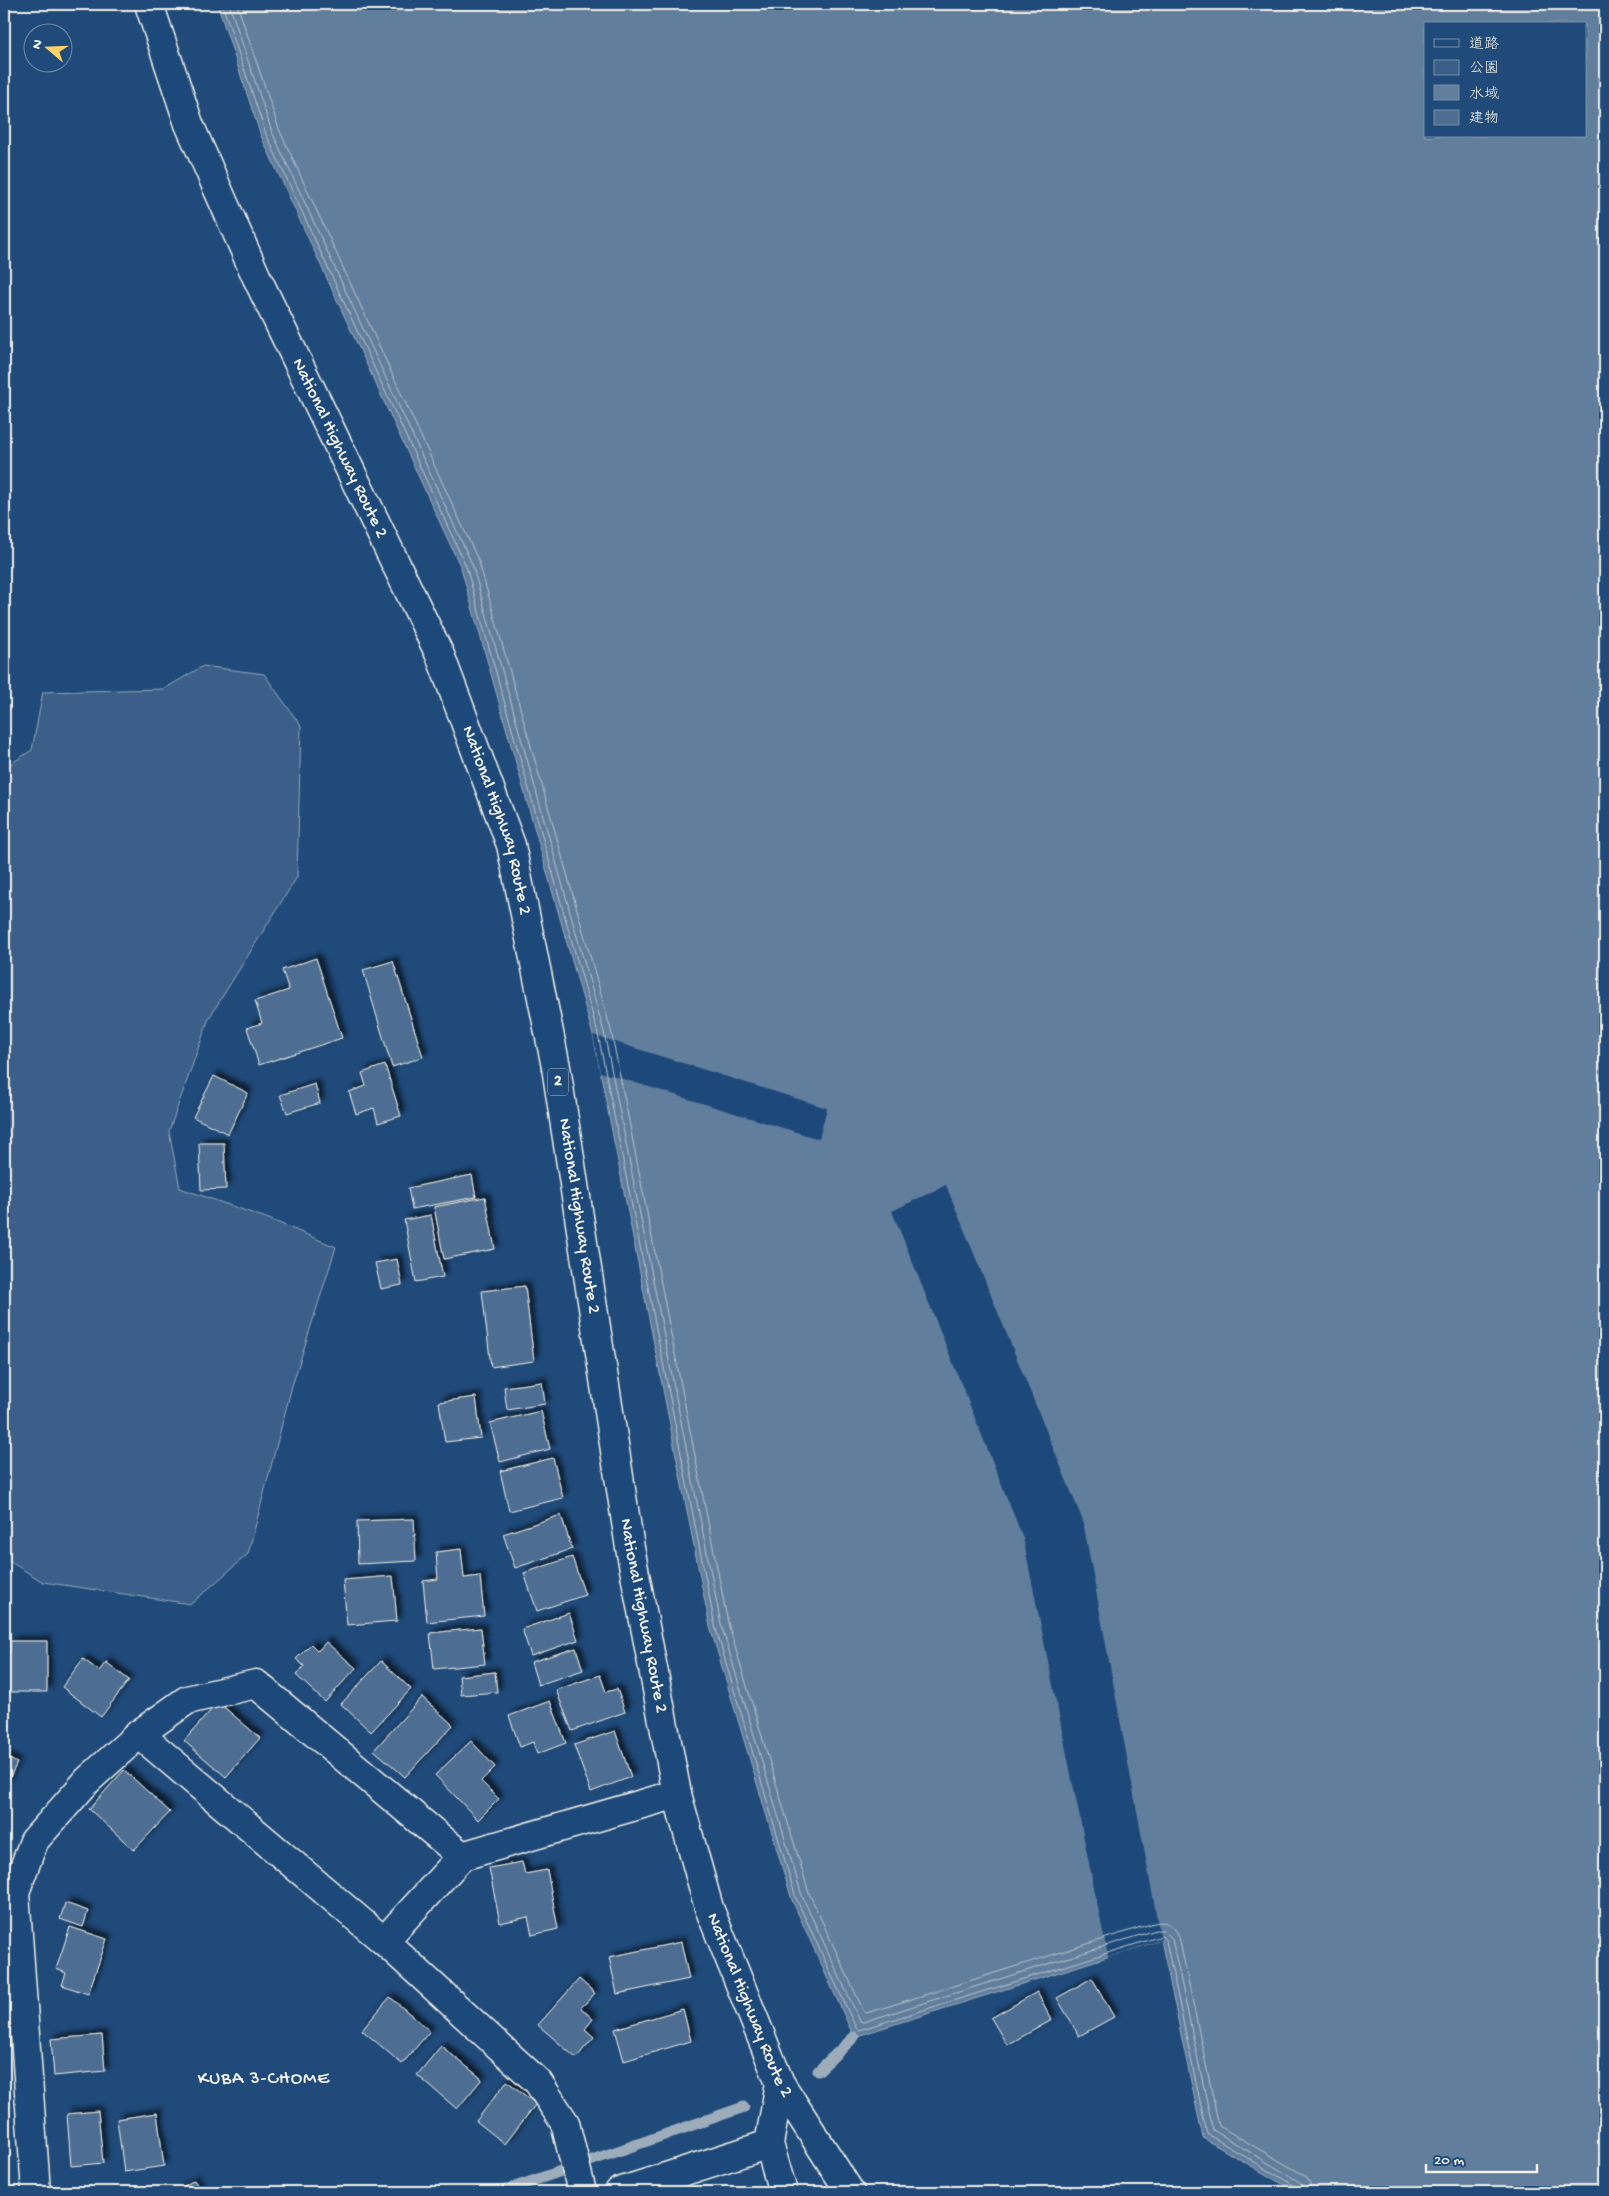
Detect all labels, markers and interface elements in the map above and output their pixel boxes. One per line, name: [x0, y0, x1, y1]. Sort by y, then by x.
north arrow: [22, 22, 72, 72]
legend: [1424, 22, 1586, 138]
text: 道路: [1469, 36, 1499, 54]
text: N: [29, 37, 48, 52]
text: 公園: [1469, 60, 1499, 78]
text: 水域: [1469, 85, 1499, 104]
text: 建物: [1469, 110, 1499, 128]
street label: National Highway Route 2: [287, 355, 392, 542]
street label: National Highway Route 2: [457, 723, 535, 917]
road number: 2: [548, 1068, 568, 1096]
street label: National Highway Route 2: [554, 1117, 604, 1315]
street label: National Highway Route 2: [615, 1517, 672, 1715]
street label: National Highway Route 2: [702, 1910, 797, 2101]
district label: KUBA 3-CHOME: [198, 2068, 330, 2091]
scale bar: [1426, 2141, 1538, 2173]
text: 20 m: [1434, 2152, 1464, 2170]

